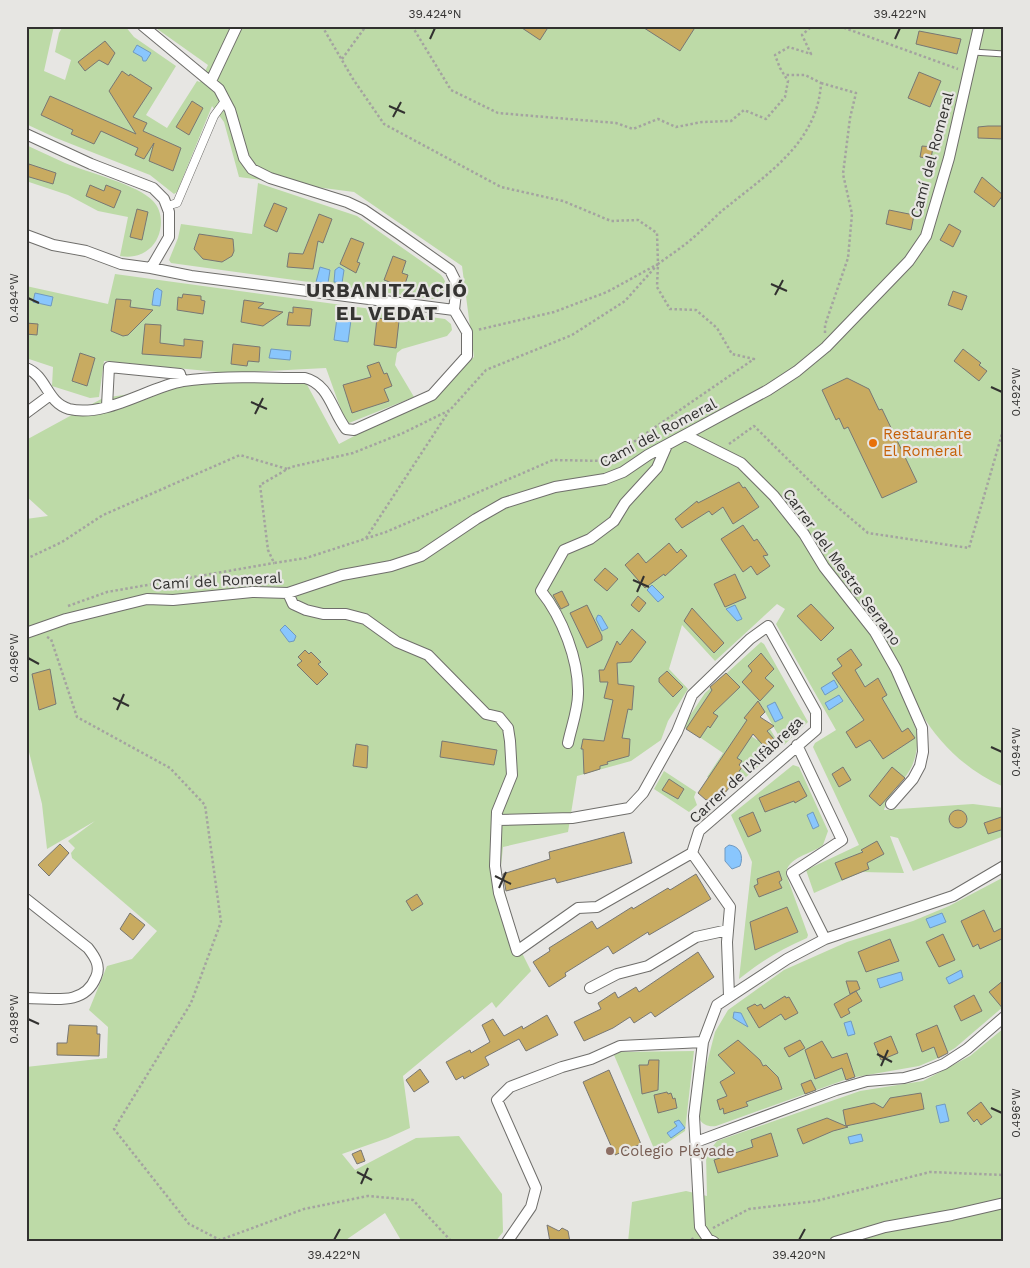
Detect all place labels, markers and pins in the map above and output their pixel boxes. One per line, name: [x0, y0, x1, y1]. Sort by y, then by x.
place label: Restaurante El Romeral: [883, 425, 972, 460]
marker: Restaurante El Romeral: [867, 437, 879, 449]
place label: Colegio Pléyade: [620, 1142, 735, 1160]
marker: Colegio Pléyade: [604, 1145, 616, 1157]

